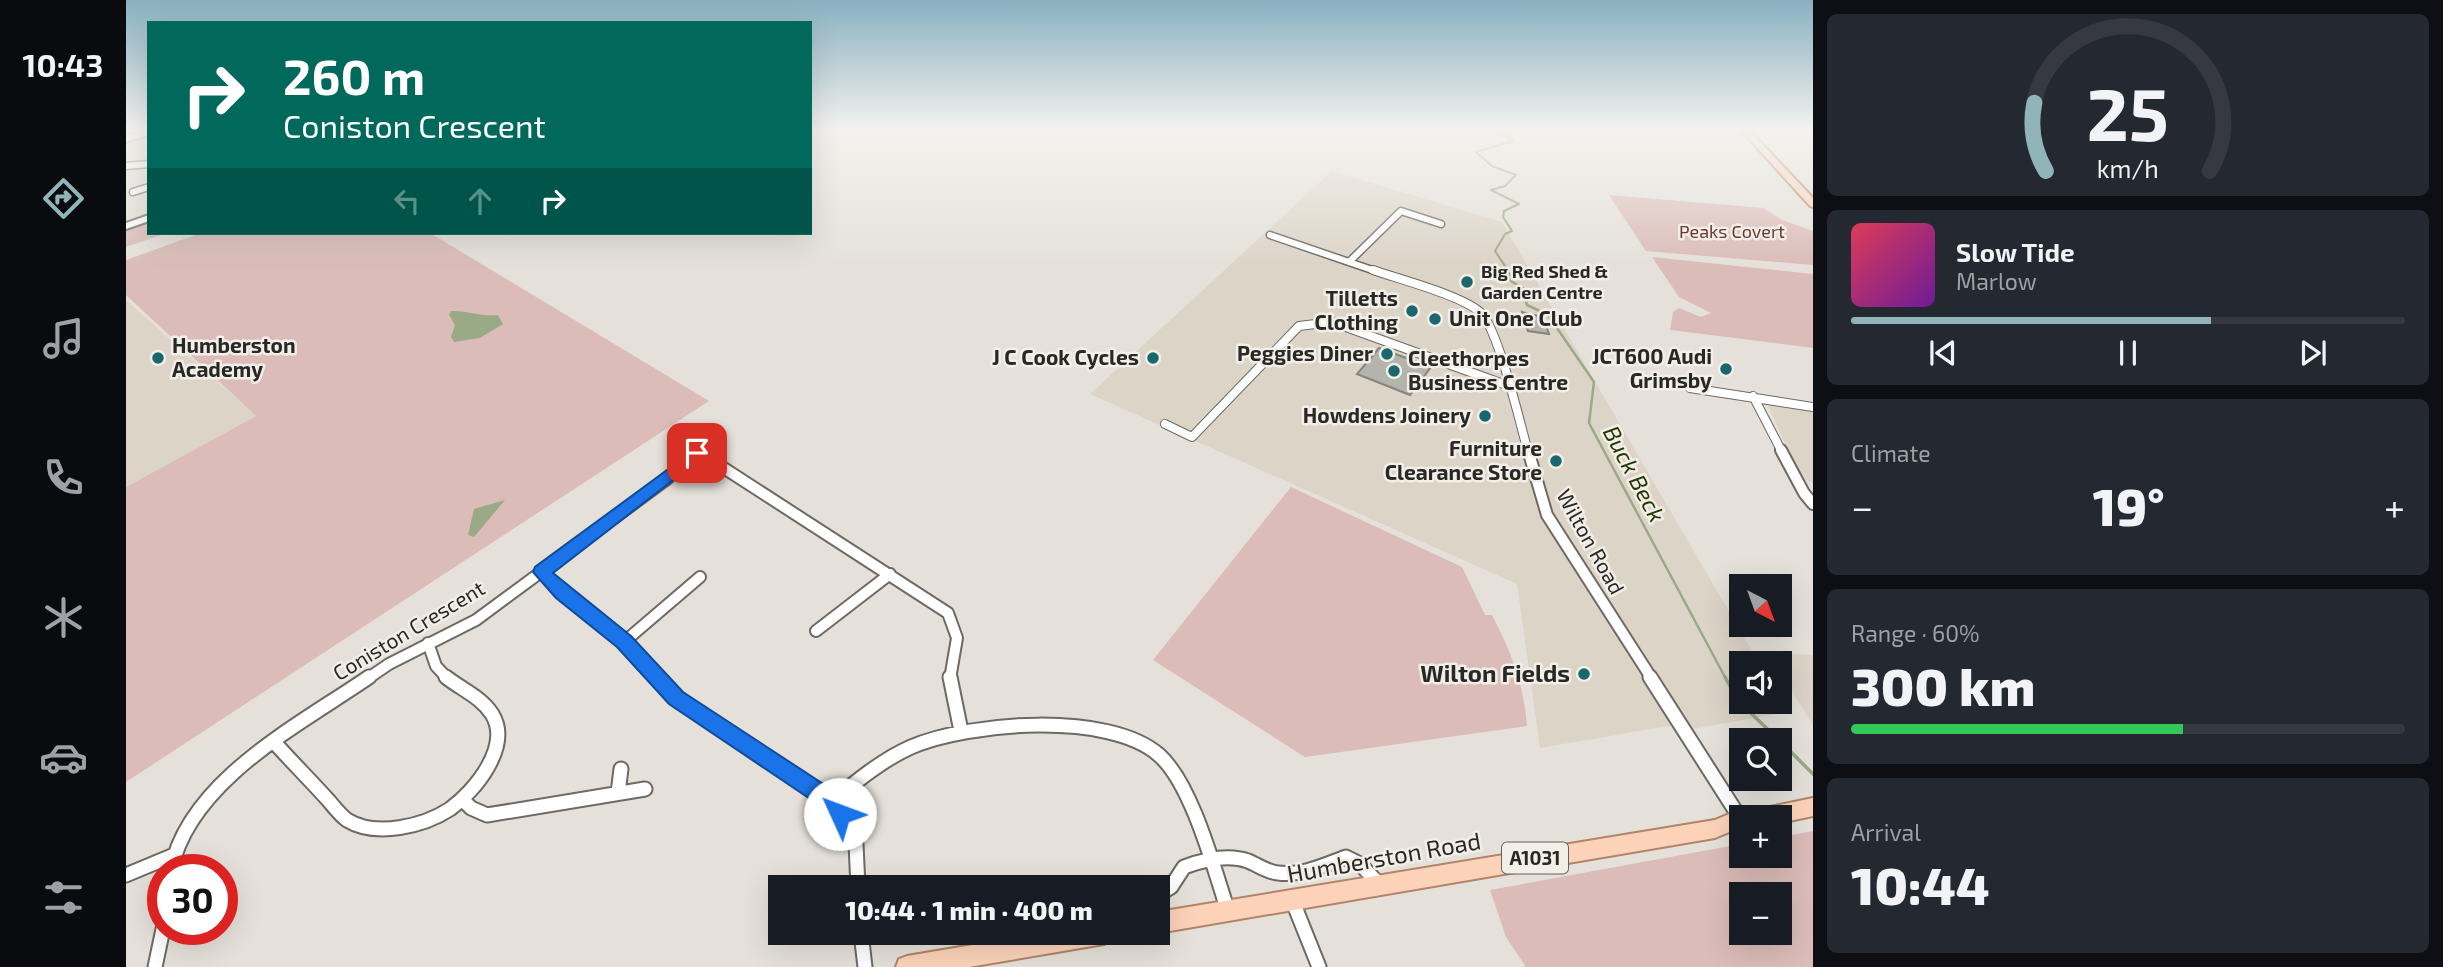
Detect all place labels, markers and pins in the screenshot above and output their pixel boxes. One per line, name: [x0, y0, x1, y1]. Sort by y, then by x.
place label: Big Red Shed & Garden Centre: [1481, 260, 1608, 303]
marker: Big Red Shed & Garden Centre: [1459, 274, 1475, 290]
place label: Tilletts Clothing: [1315, 285, 1398, 334]
marker: Tilletts Clothing: [1404, 303, 1420, 319]
place label: Unit One Club: [1449, 305, 1583, 330]
marker: Unit One Club: [1427, 311, 1443, 327]
place label: Humberston Academy: [172, 332, 296, 382]
place label: Peggies Diner: [1237, 340, 1373, 365]
place label: JCT600 Audi Grimsby: [1592, 343, 1712, 393]
place label: J C Cook Cycles: [992, 344, 1139, 370]
place label: Cleethorpes Business Centre: [1408, 345, 1568, 394]
marker: Peggies Diner: [1379, 346, 1395, 362]
marker: Humberston Academy: [150, 350, 166, 366]
marker: J C Cook Cycles: [1145, 350, 1161, 366]
marker: JCT600 Audi Grimsby: [1718, 361, 1734, 377]
marker: Cleethorpes Business Centre: [1386, 363, 1402, 379]
place label: Howdens Joinery: [1303, 402, 1471, 428]
marker: Howdens Joinery: [1477, 408, 1493, 424]
pin: [667, 423, 727, 483]
place label: Furniture Clearance Store: [1385, 435, 1542, 484]
marker: Furniture Clearance Store: [1548, 453, 1564, 469]
place label: Wilton Fields: [1420, 658, 1570, 687]
marker: Wilton Fields: [1576, 666, 1592, 682]

